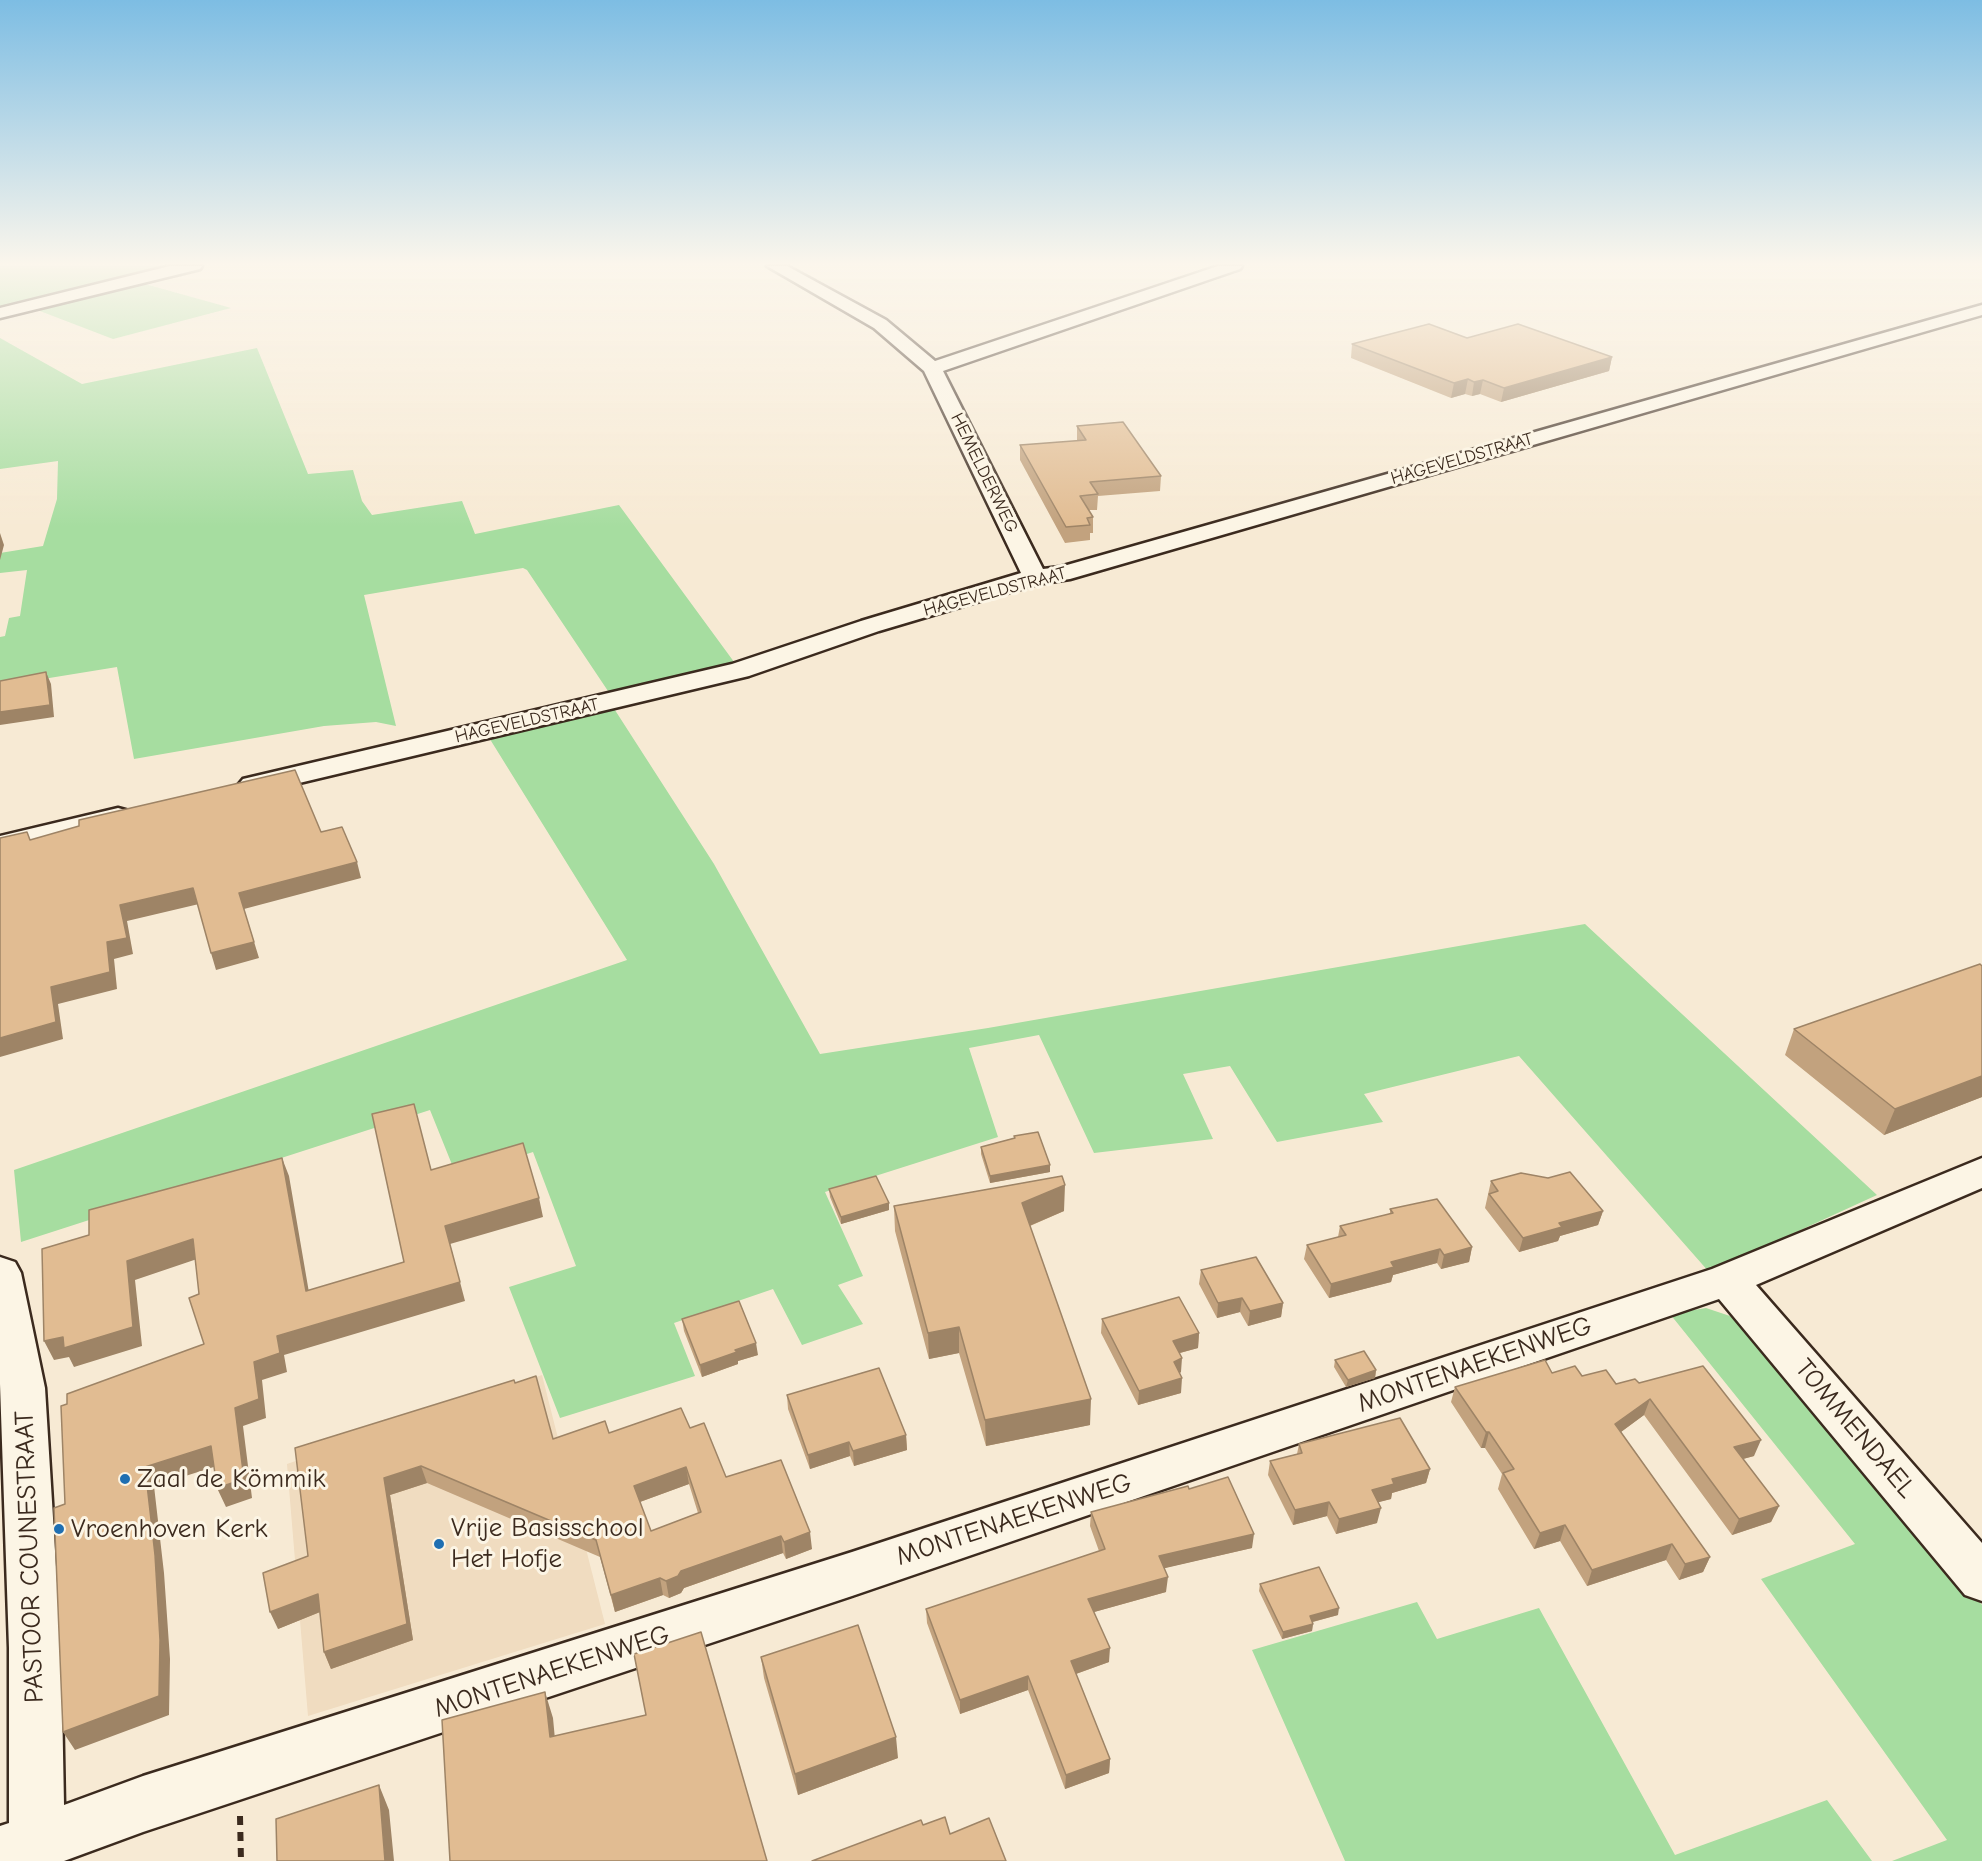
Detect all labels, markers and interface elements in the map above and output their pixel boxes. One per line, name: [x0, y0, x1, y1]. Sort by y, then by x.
street label: HEMELDERWEG: [946, 409, 1022, 537]
street label: HAGEVELDSTRAAT: [1388, 428, 1536, 490]
street label: HAGEVELDSTRAAT: [921, 563, 1069, 621]
street label: HAGEVELDSTRAAT: [453, 694, 601, 748]
street label: MONTENAEKENWEG: [1354, 1310, 1596, 1420]
street label: TOMMENDAEL: [1787, 1353, 1923, 1505]
street label: PASTOOR COUNESTRAAT: [9, 1410, 51, 1704]
place label: Zaal de Kömmik: [137, 1463, 326, 1495]
street label: MONTENAEKENWEG: [892, 1467, 1136, 1573]
marker: Zaal de Kömmik: [118, 1472, 132, 1486]
place label: Vrije Basisschool Het Hofje: [451, 1512, 644, 1575]
place label: Vroenhoven Kerk: [71, 1513, 268, 1545]
marker: Vroenhoven Kerk: [52, 1522, 66, 1536]
marker: Vrije Basisschool Het Hofje: [432, 1537, 446, 1551]
street label: MONTENAEKENWEG: [430, 1619, 674, 1725]

